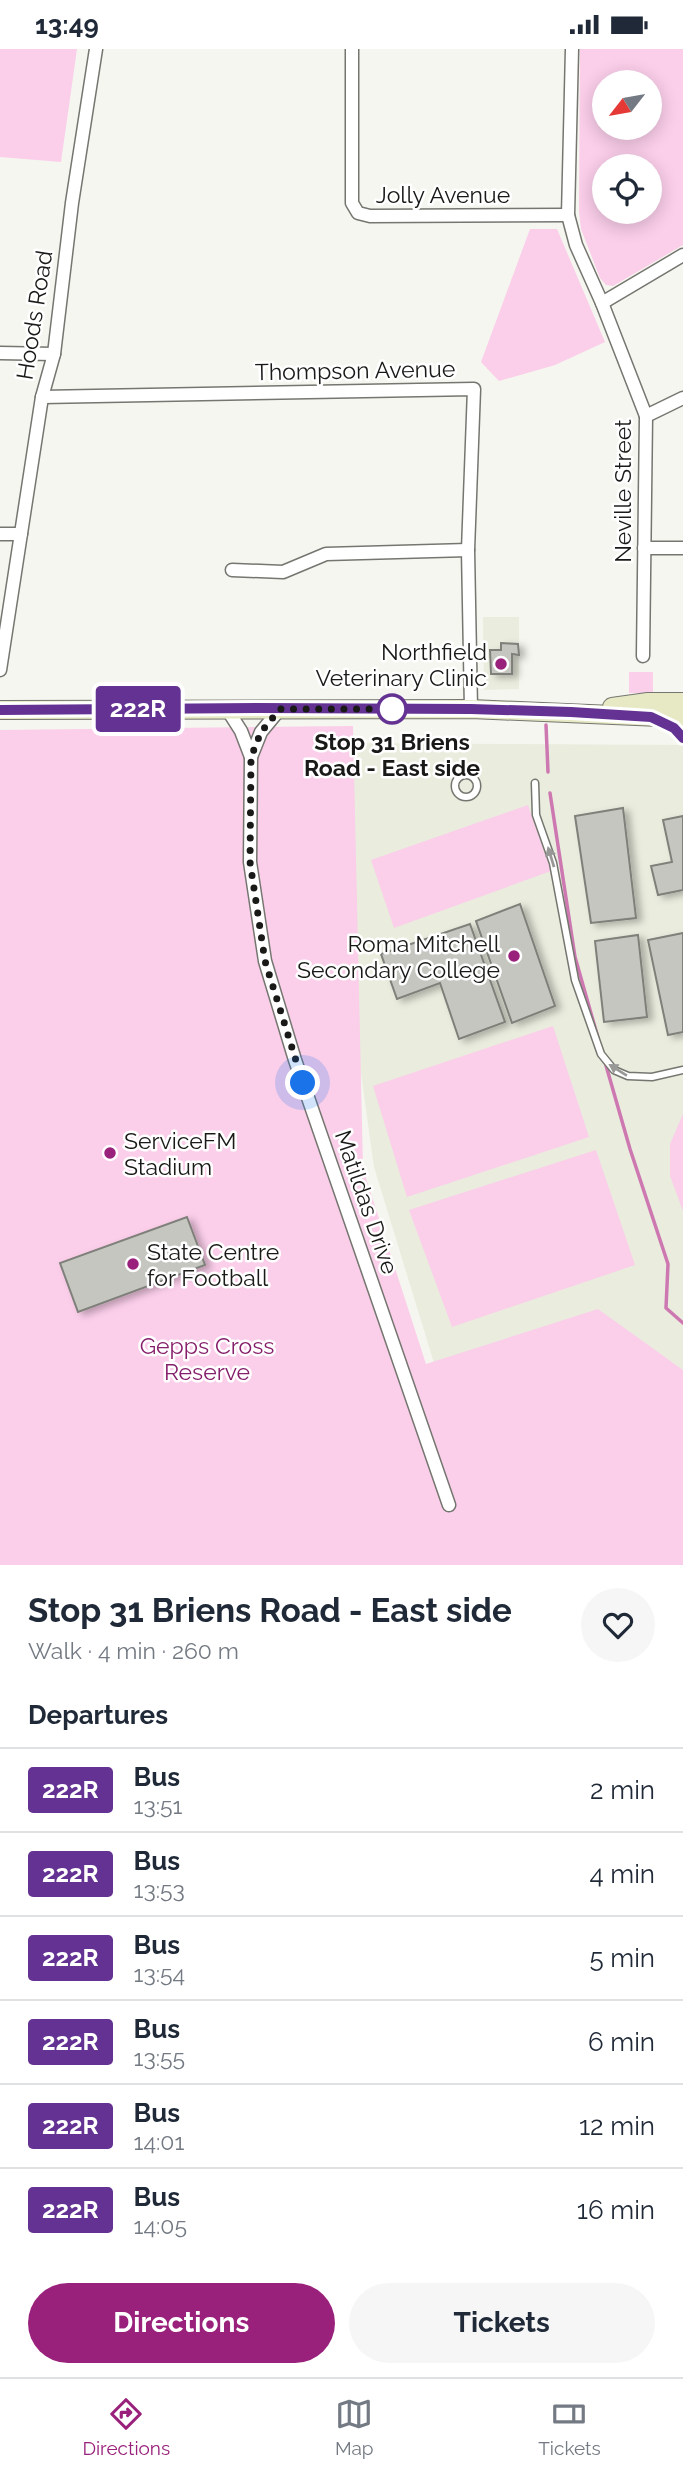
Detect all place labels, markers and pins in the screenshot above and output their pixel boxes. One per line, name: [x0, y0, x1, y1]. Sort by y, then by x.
place label: Northfield Veterinary Clinic: [316, 638, 487, 691]
marker: Northfield Veterinary Clinic: [493, 656, 509, 672]
marker: Stop 31 Briens Road - East side: [377, 694, 407, 724]
place label: Stop 31 Briens Road - East side: [304, 728, 480, 781]
place label: Roma Mitchell Secondary College: [297, 930, 501, 983]
marker: Roma Mitchell Secondary College: [506, 948, 522, 964]
place label: ServiceFM Stadium: [124, 1127, 236, 1180]
marker: ServiceFM Stadium: [102, 1145, 118, 1161]
place label: State Centre for Football: [147, 1238, 279, 1291]
marker: State Centre for Football: [125, 1256, 141, 1272]

